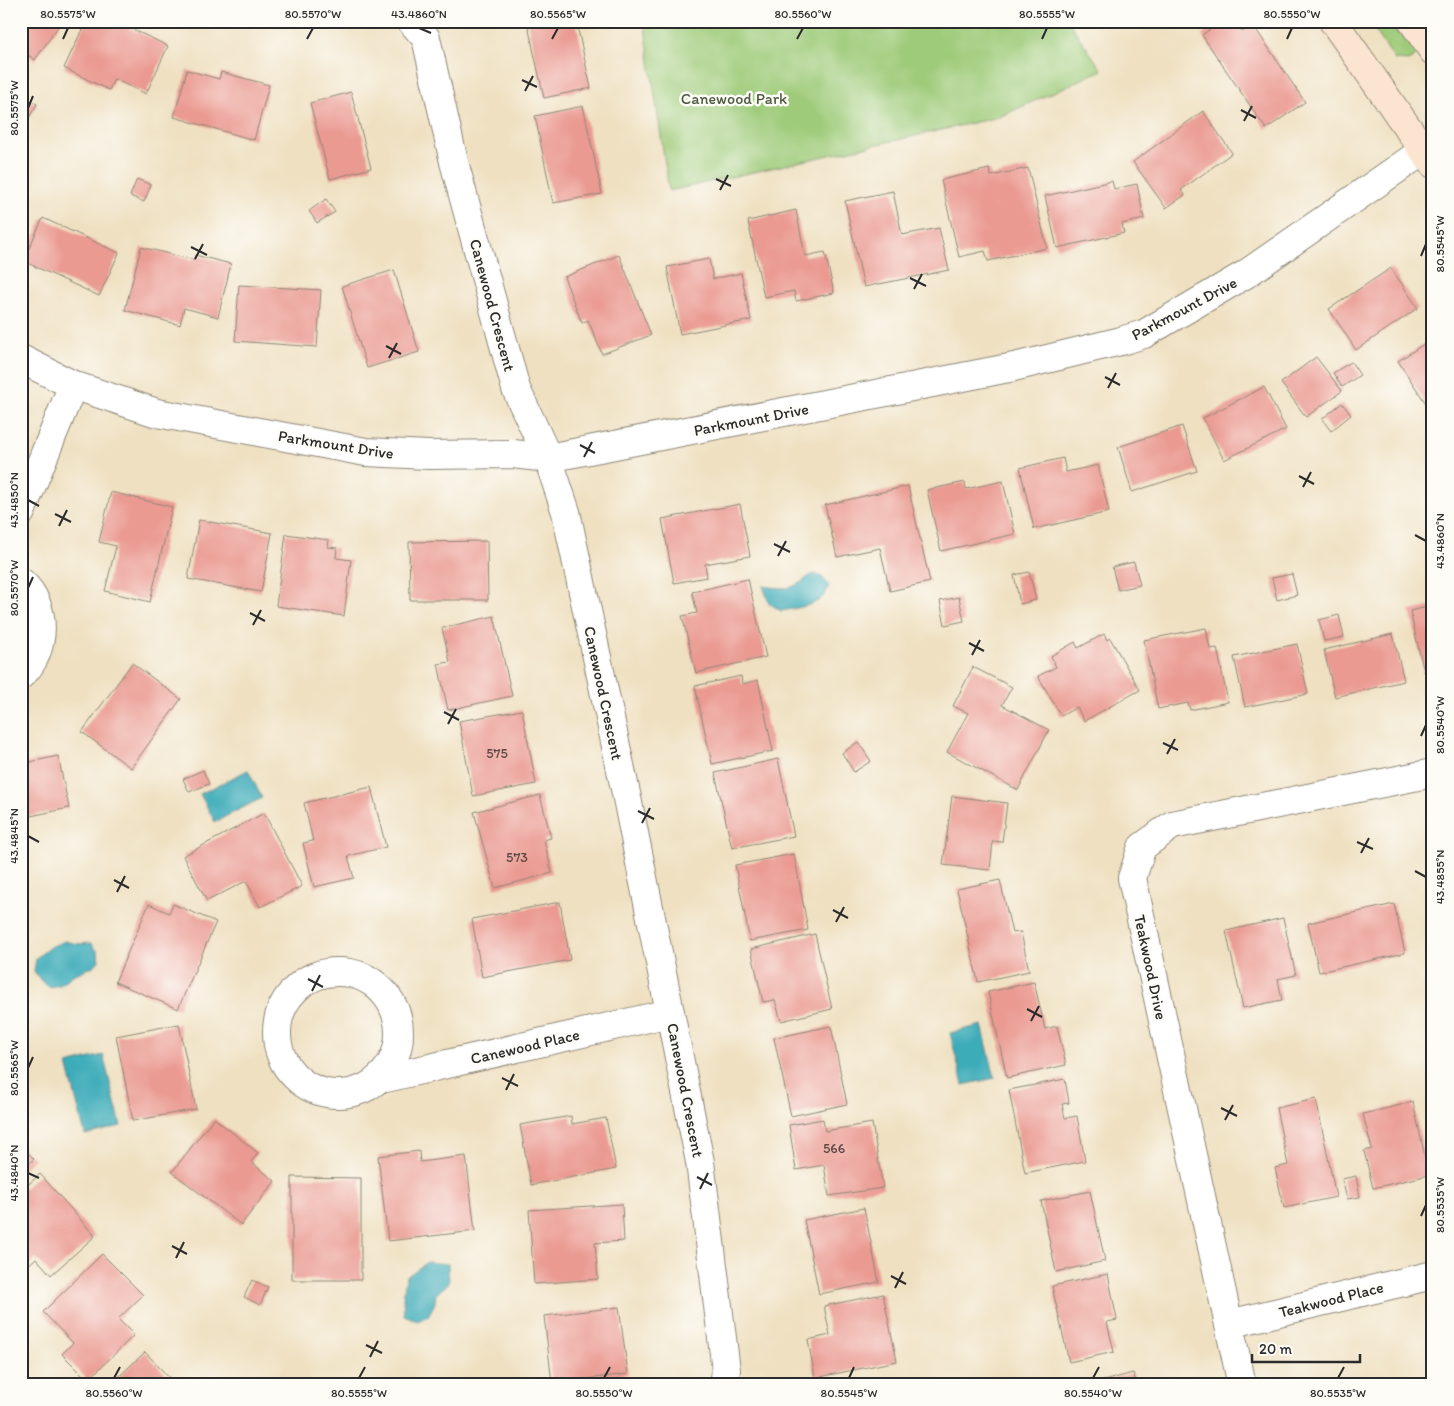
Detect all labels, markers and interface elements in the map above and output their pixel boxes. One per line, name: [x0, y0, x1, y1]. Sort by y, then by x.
text: 80.5575°W: [40, 7, 96, 21]
text: 80.5570°W: [285, 7, 341, 21]
text: 43.4860°N: [391, 7, 447, 21]
text: 80.5565°W: [530, 7, 586, 21]
text: 80.5560°W: [774, 7, 832, 21]
text: 80.5555°W: [1019, 7, 1075, 21]
text: 80.5550°W: [1263, 7, 1321, 21]
text: 80.5575°W: [7, 80, 21, 136]
park label: Canewood Park: [681, 89, 787, 108]
text: 80.5545°W: [1433, 216, 1447, 272]
street label: Canewood Crescent: [466, 237, 519, 373]
street label: Parkmount Drive: [1128, 273, 1240, 344]
street label: Parkmount Drive: [692, 399, 810, 440]
street label: Parkmount Drive: [277, 426, 395, 463]
text: 43.4850°N: [7, 472, 21, 528]
text: 43.4860°N: [1433, 513, 1447, 569]
text: 80.5570°W: [7, 560, 21, 616]
street label: Canewood Crescent: [580, 624, 627, 762]
text: 80.5540°W: [1433, 696, 1447, 754]
house number: 575: [486, 745, 508, 762]
text: 43.4845°N: [7, 808, 21, 864]
house number: 573: [506, 849, 528, 866]
text: 43.4855°N: [1433, 850, 1447, 904]
street label: Teakwood Drive: [1130, 913, 1171, 1022]
street label: Canewood Crescent: [663, 1021, 708, 1159]
street label: Canewood Place: [469, 1025, 582, 1068]
text: 80.5565°W: [7, 1040, 21, 1096]
house number: 566: [823, 1140, 845, 1157]
text: 43.4840°N: [7, 1145, 21, 1201]
text: 80.5535°W: [1433, 1177, 1447, 1233]
street label: Teakwood Place: [1277, 1277, 1386, 1322]
scale bar: [1252, 1331, 1359, 1363]
text: 20 m: [1259, 1340, 1293, 1358]
text: 80.5560°W: [85, 1386, 143, 1400]
text: 80.5555°W: [331, 1386, 387, 1400]
text: 80.5550°W: [575, 1386, 633, 1400]
text: 80.5545°W: [821, 1386, 877, 1400]
text: 80.5540°W: [1064, 1386, 1122, 1400]
text: 80.5535°W: [1310, 1386, 1366, 1400]

